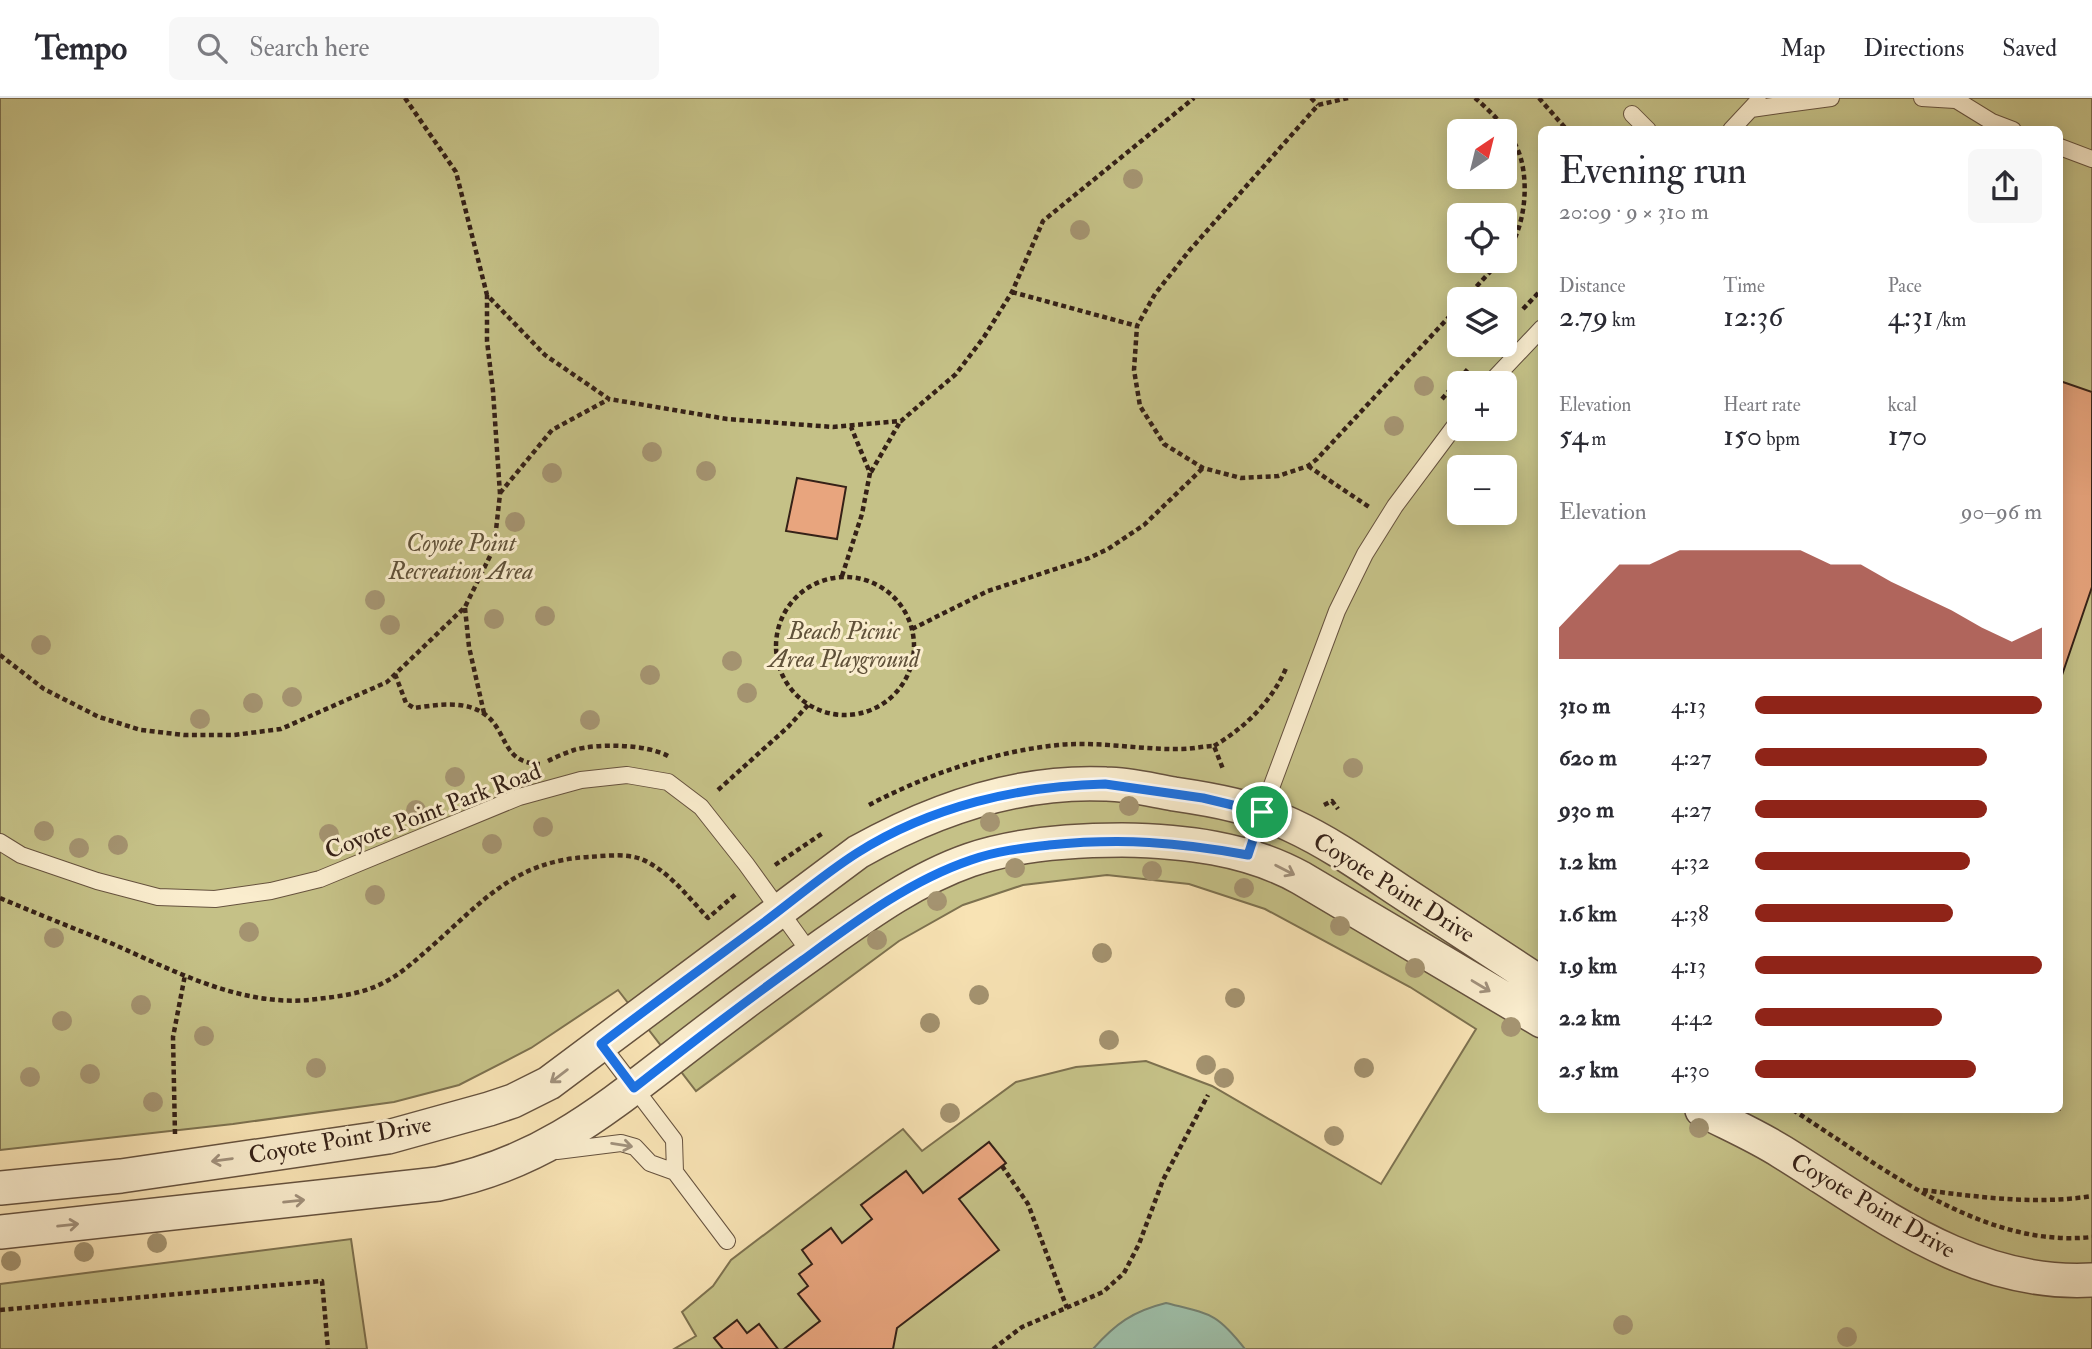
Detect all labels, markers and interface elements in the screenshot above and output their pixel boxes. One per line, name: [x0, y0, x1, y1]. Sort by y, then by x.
search box: [169, 17, 659, 80]
text: Tempo: [35, 28, 127, 69]
icon: search: [193, 29, 231, 67]
text: Search here: [249, 32, 369, 64]
text: Map: [1780, 33, 1825, 64]
text: Directions: [1863, 33, 1964, 64]
text: Saved: [2002, 33, 2057, 64]
north arrow: [1447, 119, 1517, 189]
map controls: [1447, 119, 1517, 525]
text: Evening run: [1559, 147, 1747, 195]
button: share: [1968, 149, 2042, 223]
text: 20:09 · 9 × 310 m: [1559, 197, 1709, 226]
button: locate: [1447, 203, 1517, 273]
text: Distance: [1559, 274, 1625, 298]
text: Time: [1723, 274, 1765, 298]
text: Pace: [1888, 274, 1922, 298]
button: layers: [1447, 287, 1517, 357]
text: 2.79: [1559, 298, 1608, 335]
text: 12:36: [1723, 298, 1783, 335]
text: 4:31: [1888, 298, 1933, 335]
text: km: [1608, 308, 1636, 332]
text: /km: [1933, 308, 1966, 332]
button: +: [1447, 371, 1517, 441]
text: Elevation: [1559, 393, 1631, 417]
text: Heart rate: [1723, 393, 1801, 417]
text: kcal: [1888, 393, 1917, 417]
text: 54: [1559, 417, 1588, 454]
text: 150: [1723, 417, 1762, 454]
text: 170: [1888, 417, 1927, 454]
text: m: [1588, 427, 1606, 451]
text: bpm: [1762, 427, 1800, 451]
button: −: [1447, 455, 1517, 525]
text: Elevation: [1559, 497, 1647, 526]
text: 90–96 m: [1961, 497, 2042, 526]
park label: Coyote Point Recreation Area: [388, 528, 533, 587]
park label: Beach Picnic Area Playground: [766, 616, 921, 675]
text: 310 m: [1559, 691, 1610, 720]
text: 4:13: [1671, 691, 1706, 720]
text: 620 m: [1559, 743, 1617, 772]
text: 4:27: [1671, 743, 1711, 772]
street label: Coyote Point Park Road: [321, 755, 546, 867]
pin: [1232, 782, 1292, 842]
icon: arrive: [1243, 793, 1281, 831]
text: 930 m: [1559, 795, 1614, 824]
text: 4:27: [1671, 795, 1711, 824]
street label: Coyote Point Drive: [1307, 826, 1481, 950]
text: 1.2 km: [1559, 847, 1617, 876]
text: 4:32: [1671, 847, 1710, 876]
one-way arrow: [1274, 863, 1295, 877]
text: 1.6 km: [1559, 899, 1617, 928]
text: 4:38: [1671, 899, 1709, 928]
text: 1.9 km: [1559, 951, 1617, 980]
text: 4:13: [1671, 951, 1706, 980]
one-way arrow: [1471, 979, 1491, 993]
text: 2.2 km: [1559, 1003, 1620, 1032]
text: 4:42: [1671, 1003, 1713, 1032]
text: 2.5 km: [1559, 1055, 1619, 1084]
text: 4:30: [1671, 1055, 1710, 1084]
one-way arrow: [550, 1069, 569, 1083]
street label: Coyote Point Drive: [246, 1109, 434, 1171]
one-way arrow: [610, 1139, 633, 1152]
street label: Coyote Point Drive: [1785, 1146, 1961, 1266]
one-way arrow: [211, 1154, 234, 1167]
one-way arrow: [282, 1194, 305, 1207]
one-way arrow: [56, 1218, 79, 1231]

